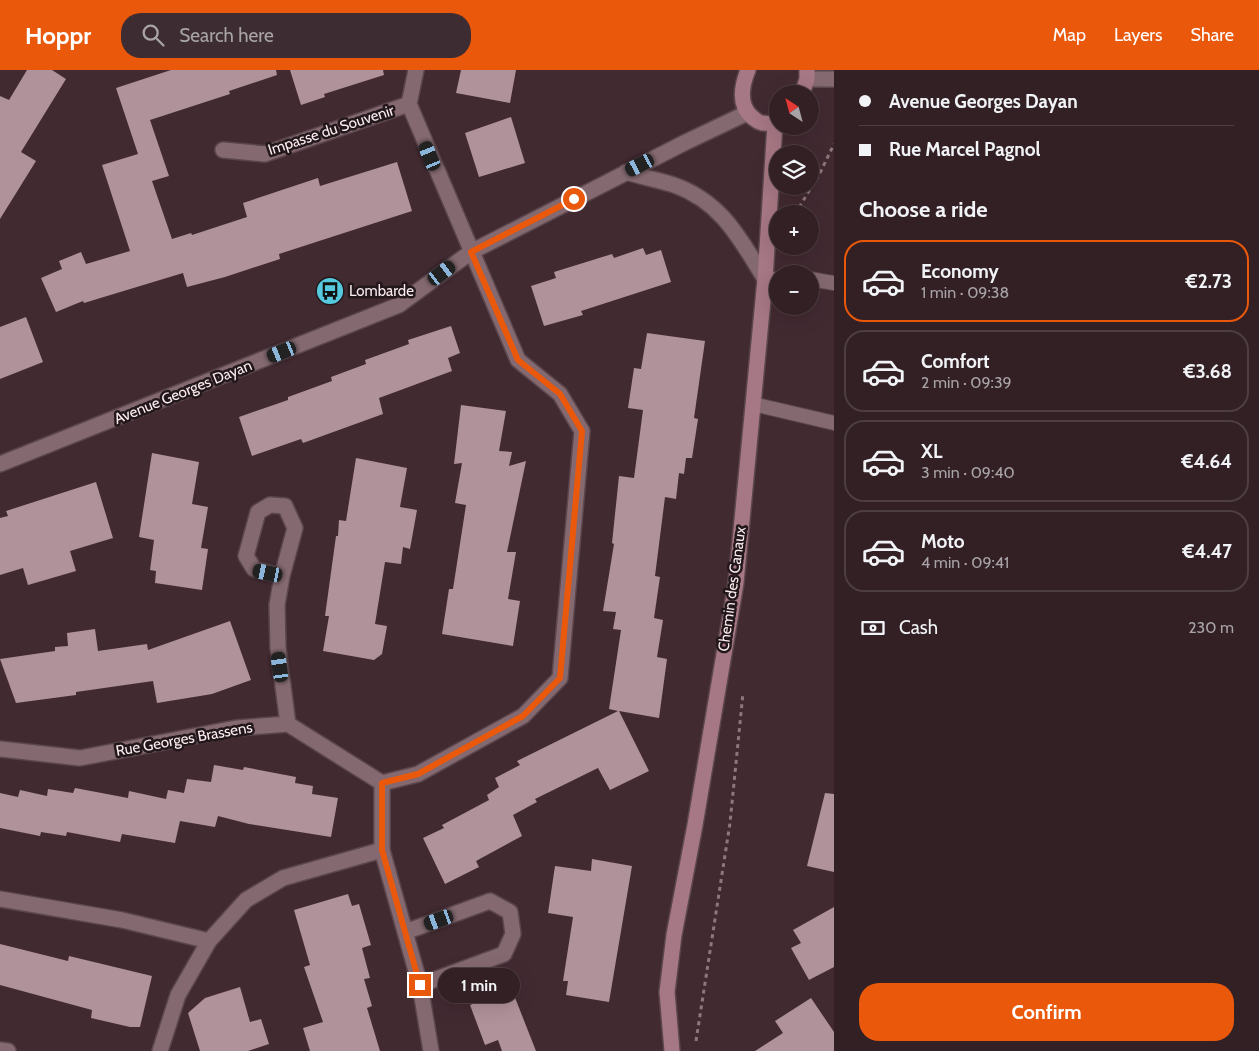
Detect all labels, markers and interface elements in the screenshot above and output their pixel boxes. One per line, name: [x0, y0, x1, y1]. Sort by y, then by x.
search box: [121, 13, 471, 58]
text: Hoppr: [25, 21, 91, 50]
icon: search: [139, 21, 167, 49]
text: Search here: [179, 24, 274, 47]
text: Map: [1053, 24, 1086, 46]
text: Layers: [1114, 24, 1163, 46]
text: Share: [1191, 24, 1234, 46]
north arrow: [769, 85, 819, 135]
map controls: [769, 85, 819, 315]
text: Avenue Georges Dayan: [889, 90, 1078, 113]
street label: Impasse du Souvenir: [266, 101, 397, 159]
text: Rue Marcel Pagnol: [889, 138, 1040, 161]
car: [417, 139, 442, 173]
button: layers: [769, 145, 819, 195]
car: [623, 152, 656, 178]
route start: [563, 188, 585, 210]
text: Choose a ride: [859, 196, 988, 223]
button: +: [769, 205, 819, 255]
car: [425, 258, 458, 288]
icon: car: [861, 259, 906, 304]
text: Economy: [921, 260, 999, 283]
button: −: [769, 265, 819, 315]
text: €2.73: [1186, 270, 1232, 293]
bus stop icon: Lombarde: [315, 276, 345, 306]
place label: Lombarde: [349, 282, 414, 300]
text: 1 min · 09:38: [921, 283, 1009, 302]
car: [265, 339, 298, 365]
icon: car: [861, 349, 906, 394]
text: Comfort: [921, 350, 990, 373]
street label: Avenue Georges Dayan: [111, 356, 255, 428]
text: €3.68: [1183, 360, 1232, 383]
text: 2 min · 09:39: [921, 373, 1012, 392]
icon: car: [861, 439, 906, 484]
text: XL: [921, 440, 942, 463]
text: €4.64: [1181, 450, 1232, 473]
text: 3 min · 09:40: [921, 463, 1015, 482]
street label: Chemin des Canaux: [714, 525, 750, 653]
icon: car: [861, 529, 906, 574]
text: Moto: [921, 530, 965, 553]
text: €4.47: [1182, 540, 1232, 563]
text: 4 min · 09:41: [921, 553, 1009, 572]
car: [251, 563, 284, 583]
icon: cash: [859, 614, 887, 642]
text: Cash: [899, 616, 938, 639]
text: 230 m: [1188, 618, 1234, 637]
car: [270, 651, 289, 683]
street label: Rue Georges Brassens: [114, 718, 254, 760]
car: [422, 908, 455, 932]
callout: 1 min: [438, 968, 520, 1002]
route end: [409, 974, 431, 996]
text: 1 min: [461, 976, 497, 995]
button: Confirm: [859, 983, 1234, 1041]

